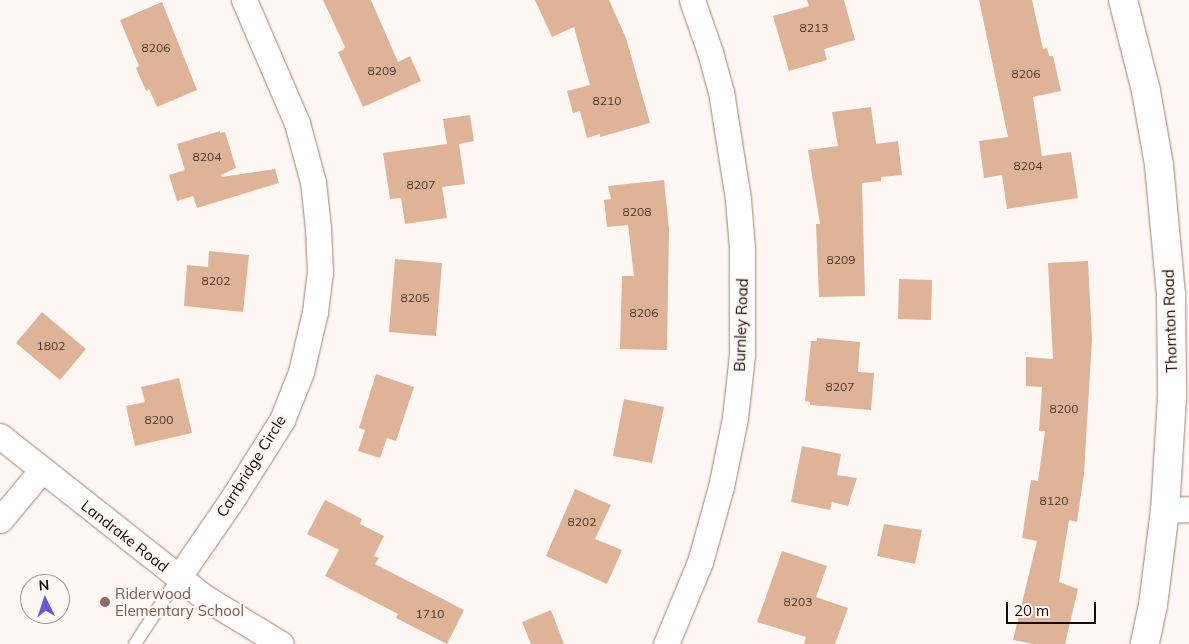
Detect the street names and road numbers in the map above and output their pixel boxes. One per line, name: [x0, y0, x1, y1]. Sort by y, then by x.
street label: Thornton Road: [1159, 269, 1181, 373]
street label: Burnley Road: [730, 278, 752, 372]
street label: Carrbridge Circle: [213, 412, 289, 520]
street label: Landrake Road: [78, 496, 172, 576]

